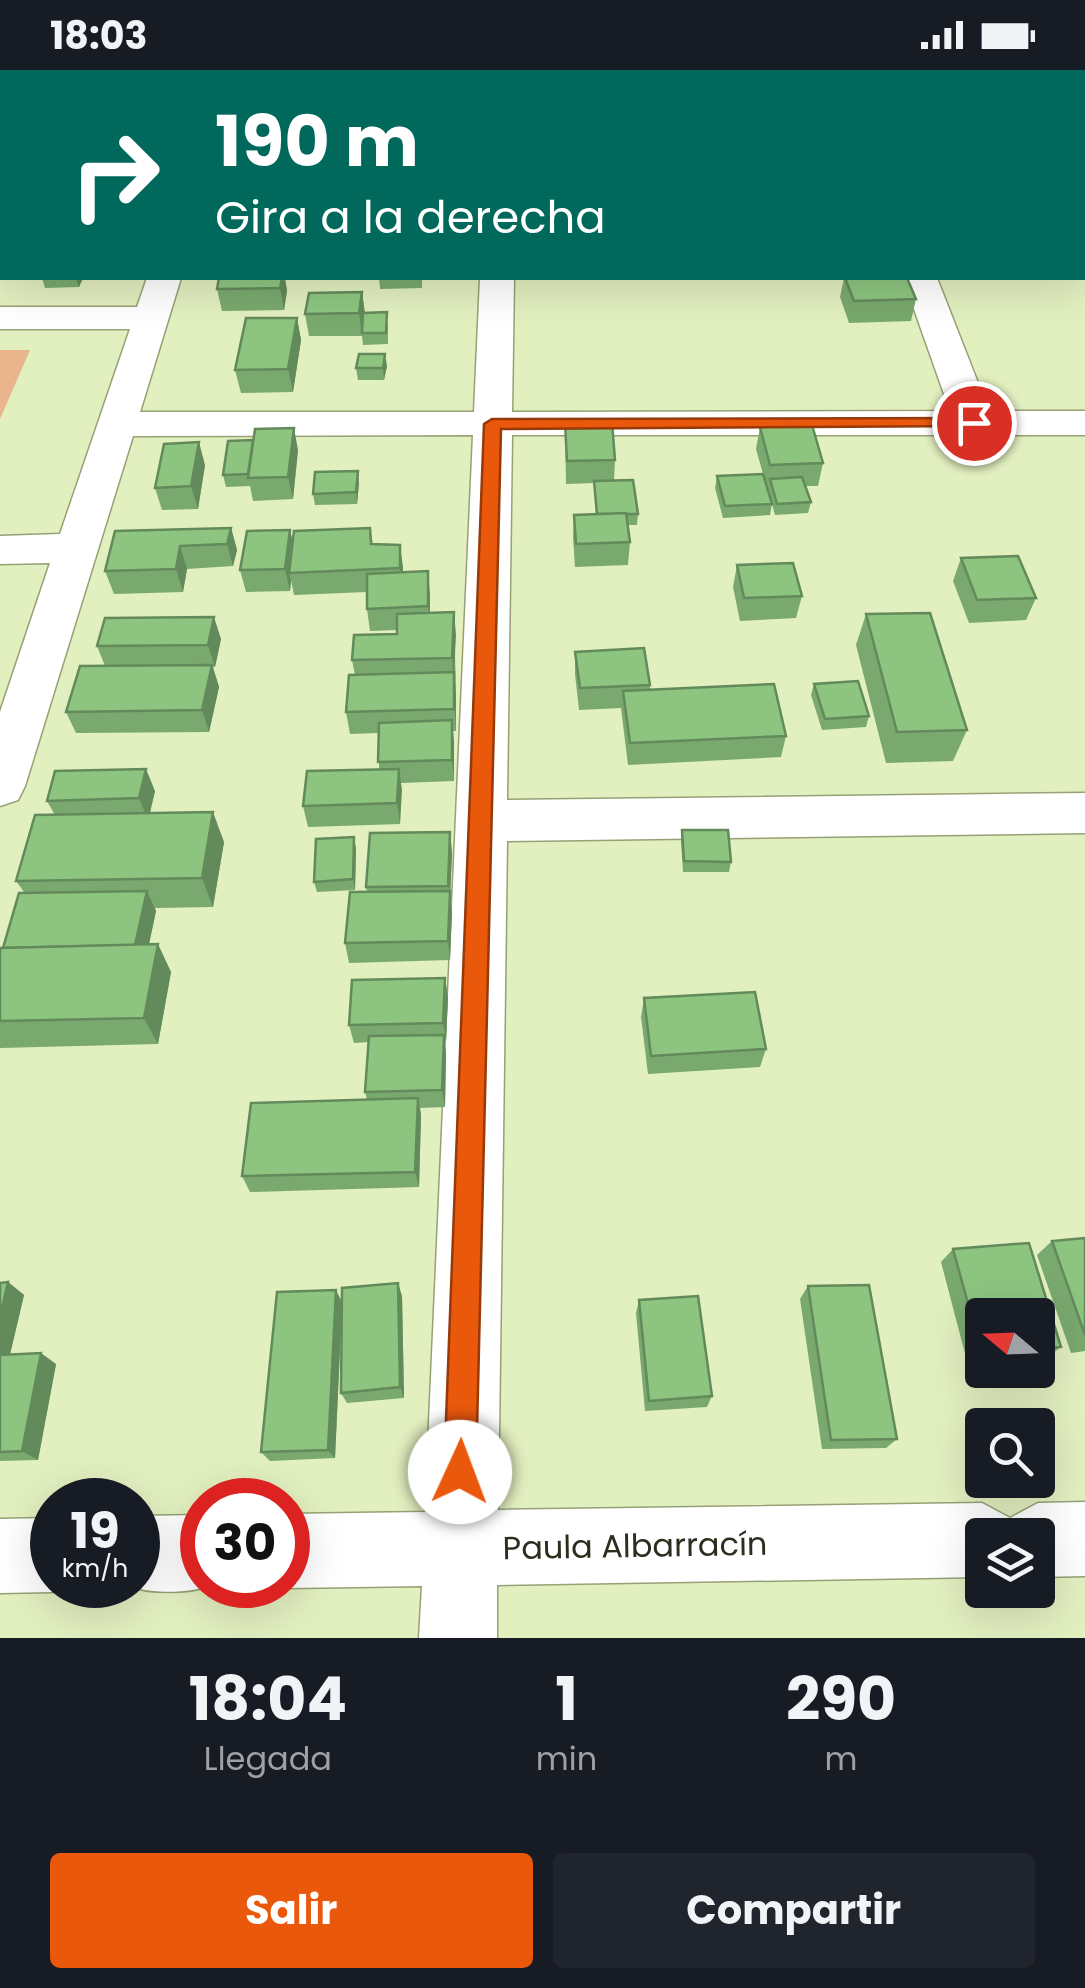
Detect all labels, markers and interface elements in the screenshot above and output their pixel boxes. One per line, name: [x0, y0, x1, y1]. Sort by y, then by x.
text: 18:03: [50, 9, 147, 62]
text: 190 m: [215, 92, 419, 191]
icon: right: [50, 110, 180, 240]
text: Gira a la derecha: [215, 186, 606, 249]
pin: [932, 381, 1017, 466]
icon: arrive: [947, 396, 1002, 451]
north arrow: [965, 1298, 1055, 1388]
map controls: [965, 1298, 1055, 1608]
button: search: [965, 1408, 1055, 1498]
position arrow: [408, 1420, 512, 1524]
speed limit sign: 30: [180, 1478, 310, 1608]
text: 19: [70, 1495, 120, 1566]
button: layers: [965, 1518, 1055, 1608]
street label: Paula Albarracín: [502, 1521, 768, 1570]
text: km/h: [62, 1551, 128, 1586]
text: 18:04: [189, 1657, 347, 1741]
text: 1: [555, 1657, 578, 1741]
text: 290: [786, 1657, 896, 1741]
text: Llegada: [204, 1736, 332, 1781]
text: min: [536, 1736, 597, 1781]
text: m: [825, 1736, 858, 1781]
button: Salir: [50, 1853, 533, 1968]
button: Compartir: [553, 1853, 1035, 1968]

